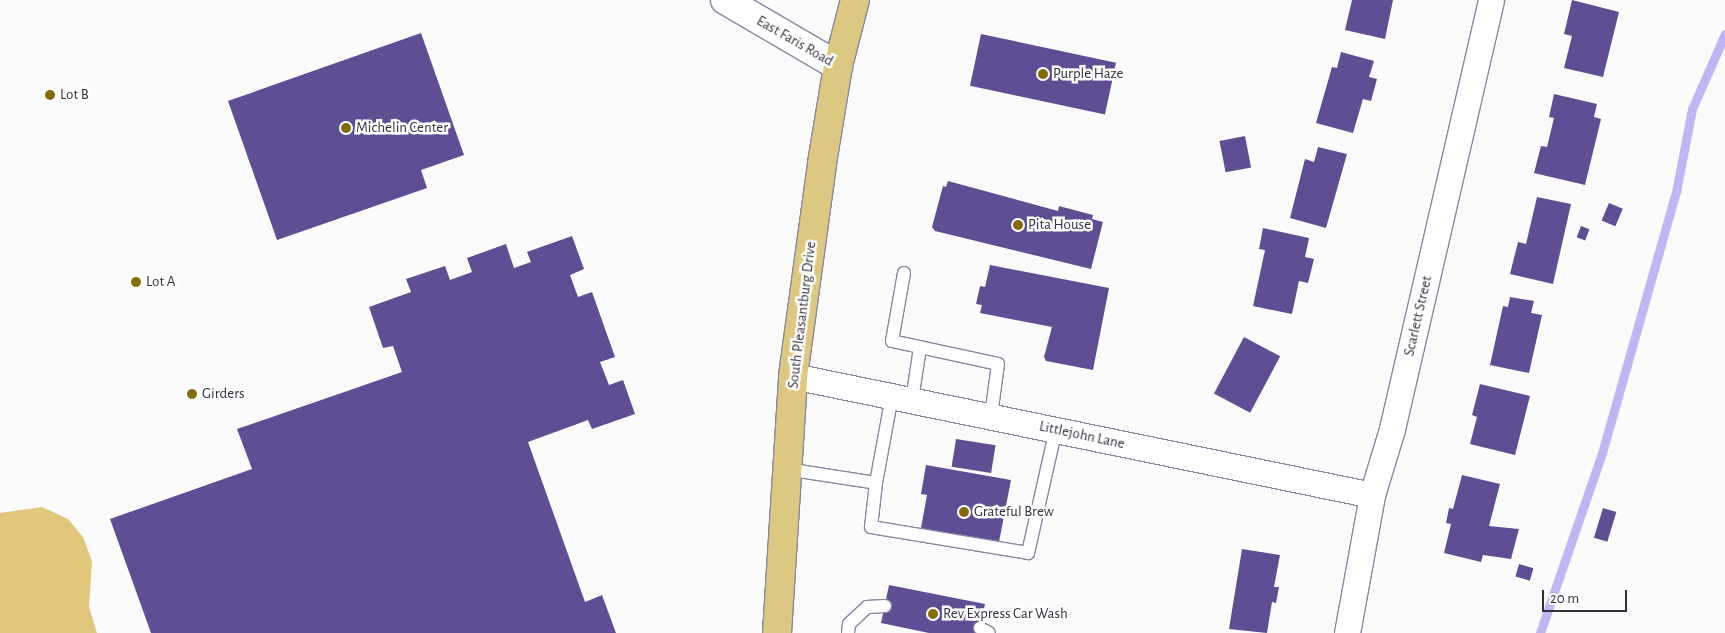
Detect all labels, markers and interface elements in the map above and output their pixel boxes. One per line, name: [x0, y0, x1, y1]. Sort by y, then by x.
street label: East Faris Road: [753, 12, 837, 70]
place label: Purple Haze: [1053, 65, 1123, 83]
marker: Purple Haze: [1037, 68, 1049, 80]
place label: Lot B: [60, 86, 89, 104]
marker: Lot B: [44, 89, 56, 101]
place label: Michelin Center: [356, 119, 448, 137]
marker: Michelin Center: [340, 122, 352, 134]
place label: Pita House: [1028, 216, 1091, 234]
marker: Pita House: [1012, 219, 1024, 231]
street label: South Pleasantburg Drive: [784, 240, 820, 390]
place label: Lot A: [146, 273, 175, 291]
street label: Scarlett Street: [1400, 274, 1436, 358]
marker: Lot A: [130, 276, 142, 288]
place label: Girders: [202, 385, 245, 403]
marker: Girders: [186, 388, 198, 400]
street label: Littlejohn Lane: [1038, 417, 1126, 453]
place label: Grateful Brew: [974, 503, 1054, 521]
marker: Grateful Brew: [958, 506, 970, 518]
scale bar: [1545, 580, 1630, 612]
text: 20 m: [1550, 591, 1579, 606]
place label: Rev Express Car Wash: [943, 605, 1068, 623]
marker: Rev Express Car Wash: [927, 608, 939, 620]

